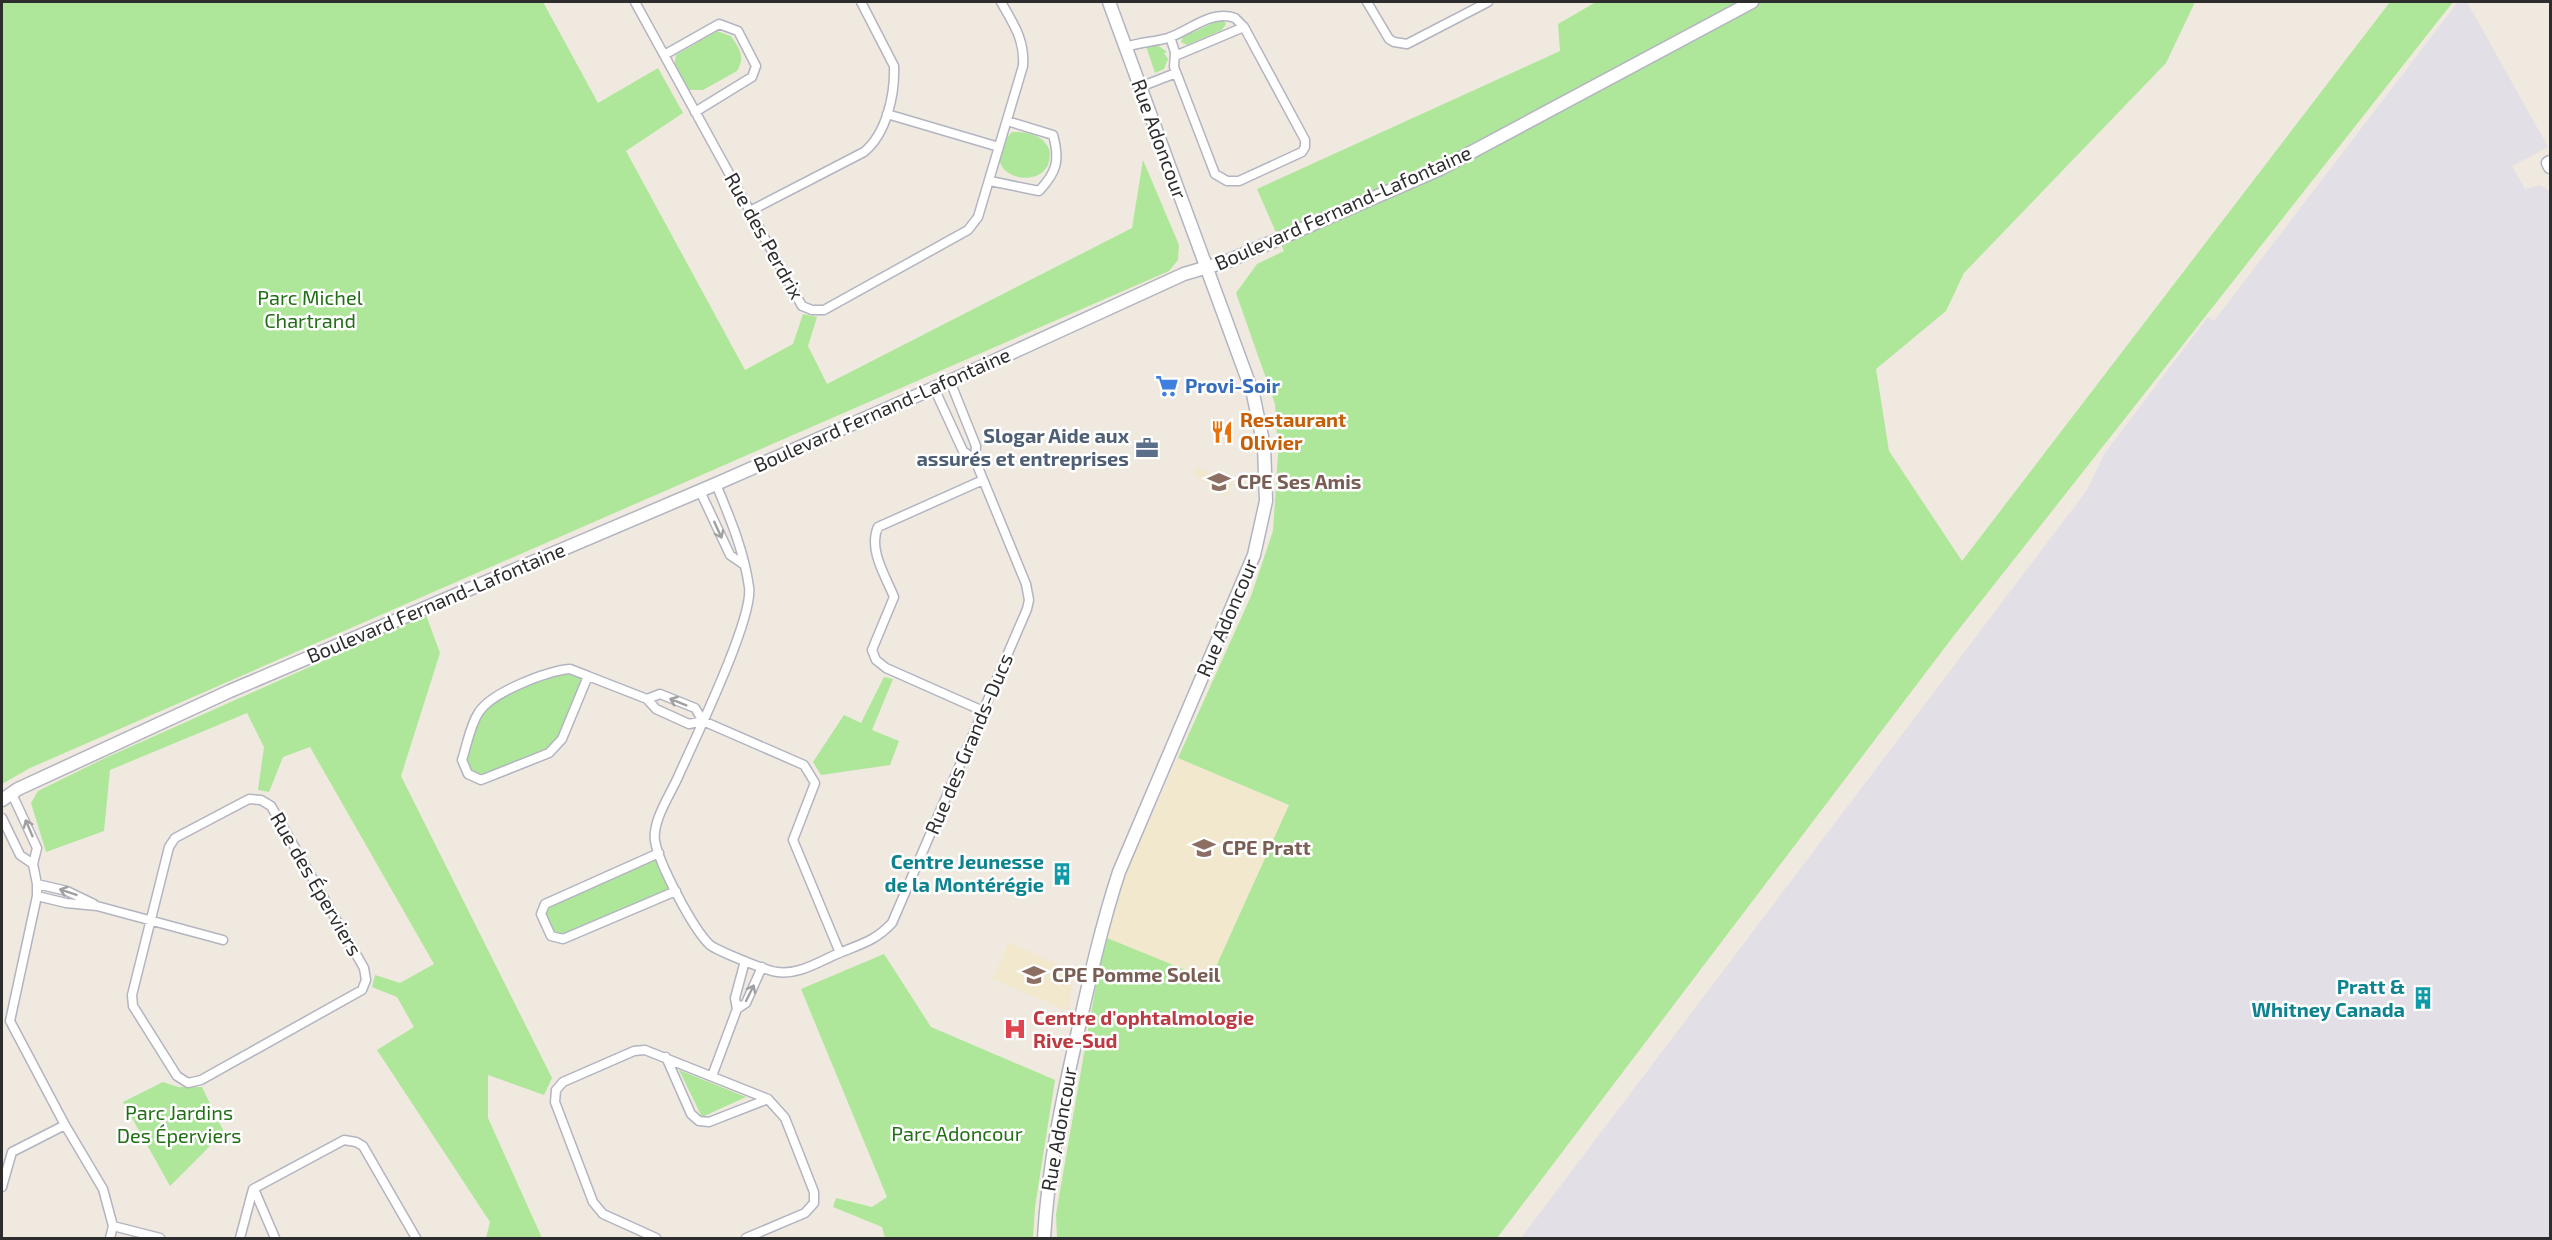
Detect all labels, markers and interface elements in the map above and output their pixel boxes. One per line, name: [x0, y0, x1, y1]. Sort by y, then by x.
street label: Rue Adoncour: [1127, 75, 1193, 202]
street label: Boulevard Fernand-Lafontaine: [1211, 139, 1475, 275]
street label: Rue des Perdrix: [720, 168, 810, 303]
park label: Parc Michel Chartrand: [257, 285, 363, 332]
street label: Boulevard Fernand-Lafontaine: [750, 341, 1014, 477]
supermarket icon: Provi-Soir: [1154, 373, 1180, 399]
place label: Provi-Soir: [1185, 373, 1280, 397]
place label: Restaurant Olivier: [1240, 407, 1346, 454]
restaurant icon: Restaurant Olivier: [1209, 419, 1235, 445]
place label: Slogar Aide aux assurés et entreprises: [916, 423, 1130, 470]
office icon: Slogar Aide aux assurés et entreprises: [1134, 435, 1160, 461]
school or university icon: CPE Ses Amis: [1206, 469, 1232, 495]
place label: CPE Ses Amis: [1237, 469, 1361, 493]
one-way arrow: [713, 520, 725, 538]
street label: Boulevard Fernand-Lafontaine: [303, 537, 568, 668]
street label: Rue Adoncour: [1190, 555, 1262, 680]
street label: Rue des Grands-Ducs: [919, 650, 1017, 838]
one-way arrow: [669, 695, 688, 706]
street label: Rue des Éperviers: [266, 807, 368, 960]
one-way arrow: [23, 820, 34, 838]
school or university icon: CPE Pratt: [1191, 835, 1217, 861]
place label: CPE Pratt: [1222, 835, 1311, 859]
place label: Centre Jeunesse de la Montérégie: [885, 849, 1044, 896]
building icon: Centre Jeunesse de la Montérégie: [1049, 861, 1075, 887]
one-way arrow: [59, 885, 78, 896]
school or university icon: CPE Pomme Soleil: [1021, 962, 1047, 988]
place label: CPE Pomme Soleil: [1052, 962, 1221, 986]
place label: Pratt & Whitney Canada: [2251, 974, 2405, 1022]
one-way arrow: [744, 985, 756, 1003]
building icon: Pratt & Whitney Canada: [2410, 985, 2436, 1011]
place label: Centre d'ophtalmologie Rive-Sud: [1033, 1005, 1254, 1052]
hospital icon: Centre d'ophtalmologie Rive-Sud: [1002, 1016, 1028, 1042]
street label: Rue Adoncour: [1035, 1065, 1081, 1193]
park label: Parc Jardins Des Éperviers: [117, 1100, 241, 1147]
park label: Parc Adoncour: [891, 1121, 1023, 1145]

